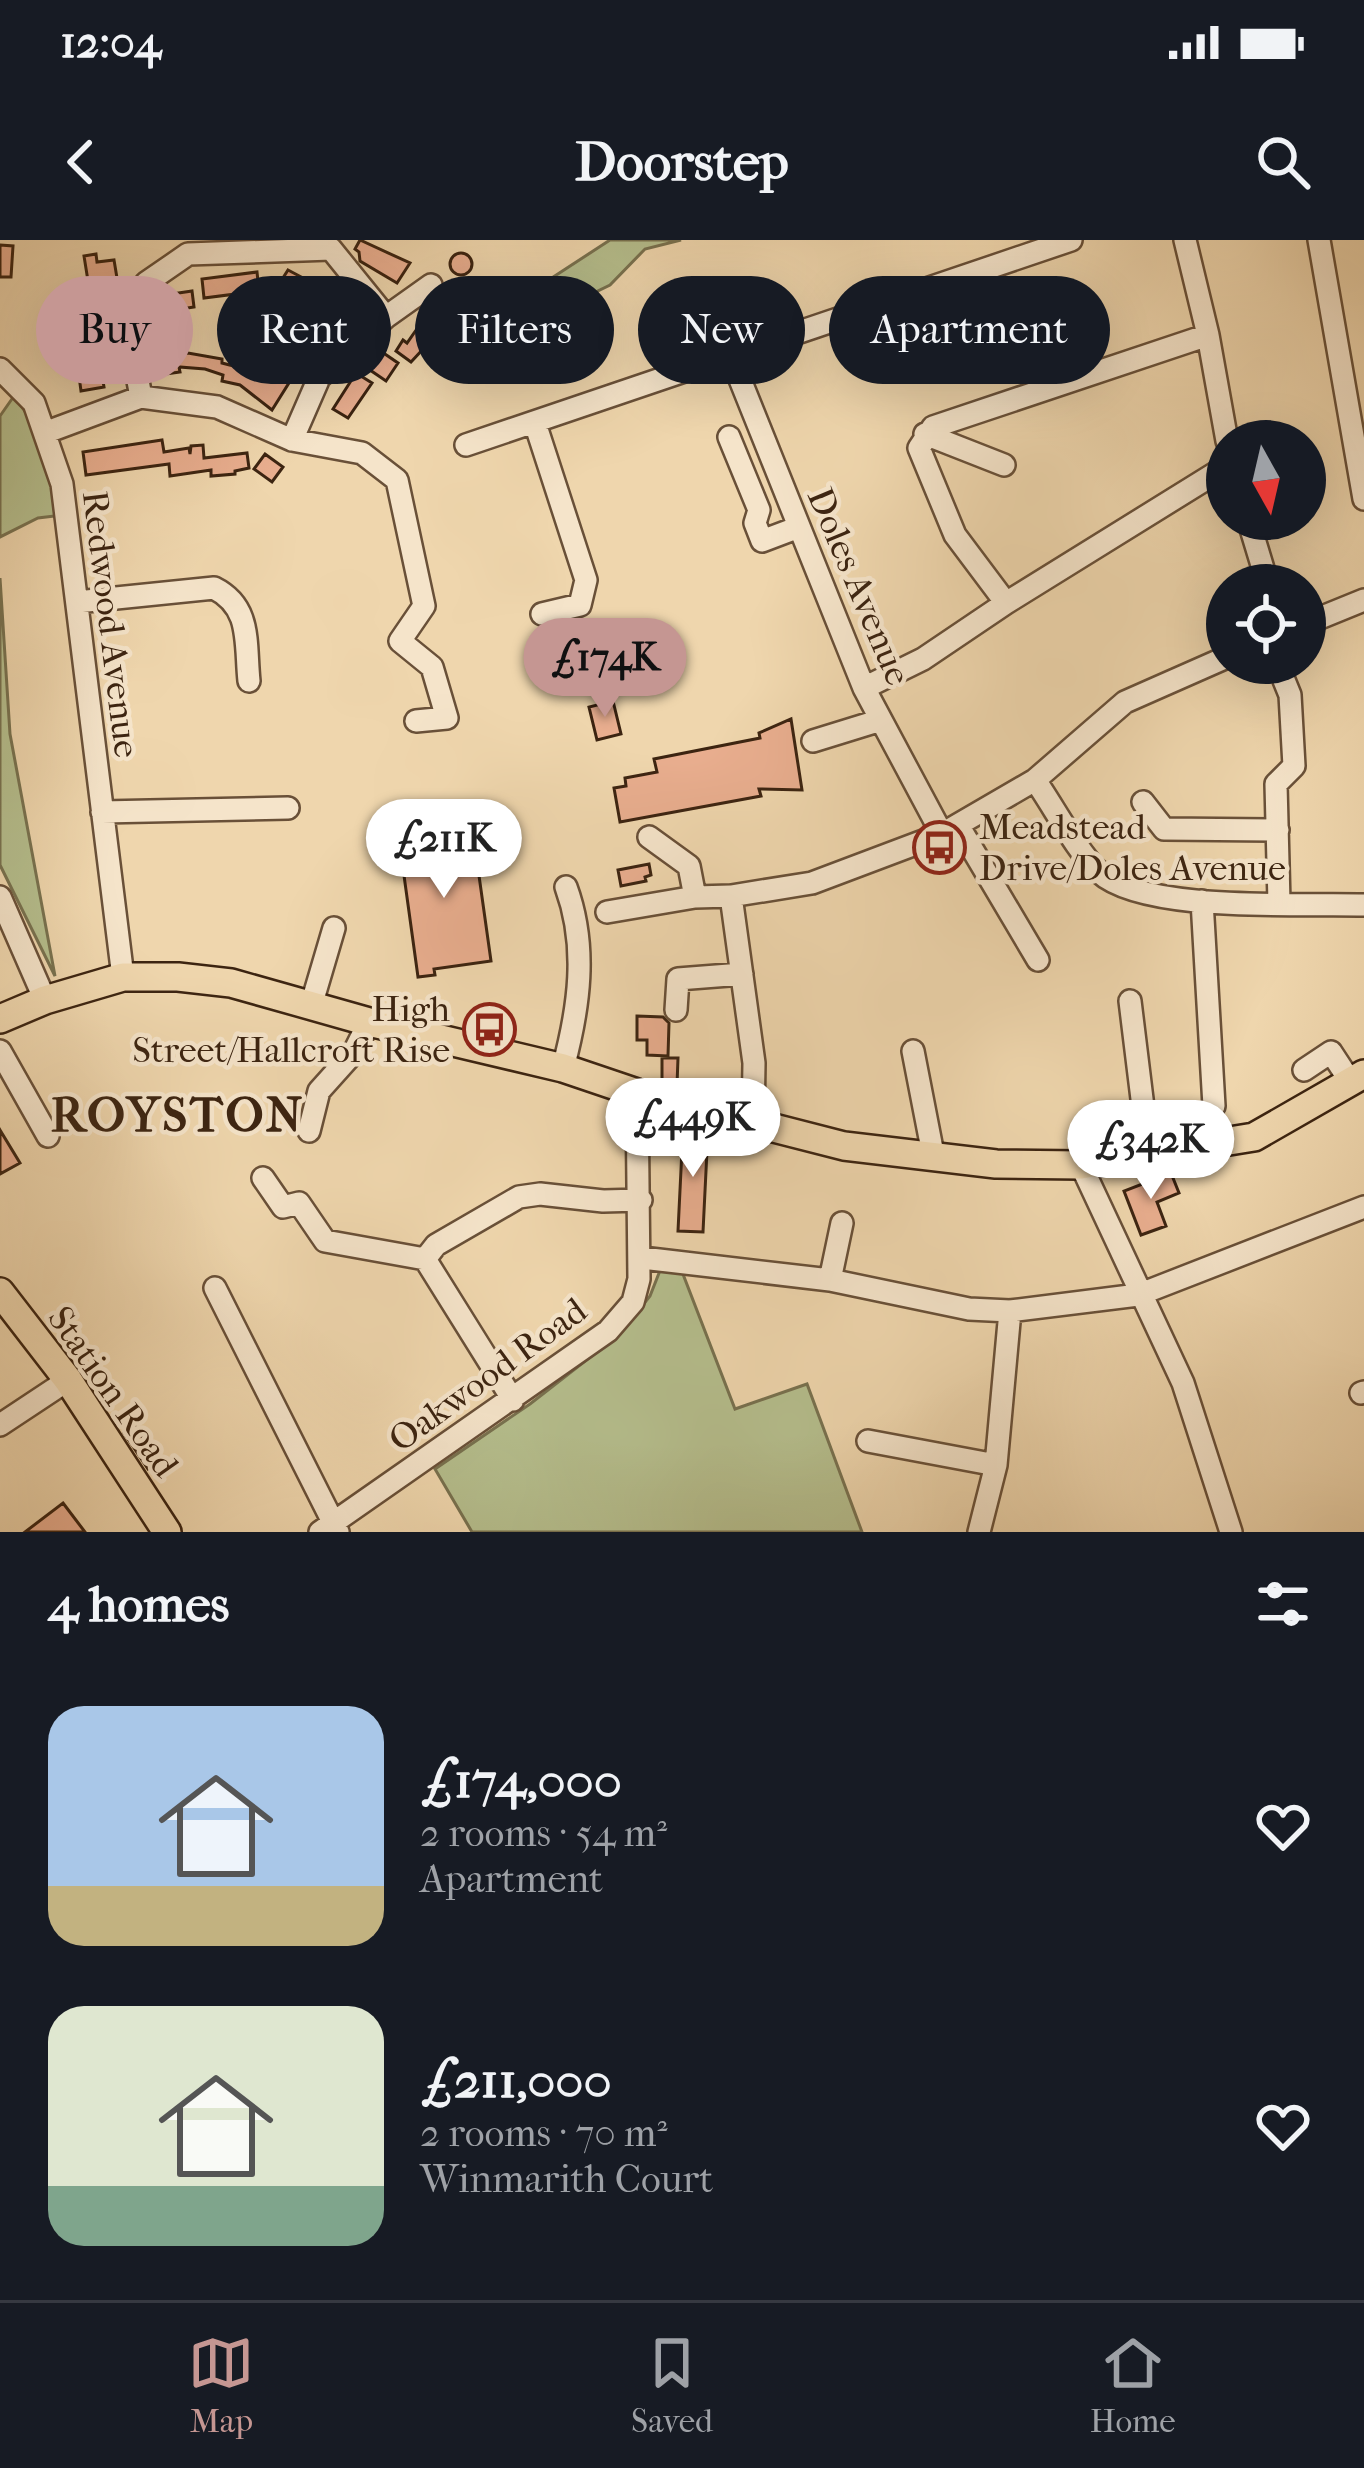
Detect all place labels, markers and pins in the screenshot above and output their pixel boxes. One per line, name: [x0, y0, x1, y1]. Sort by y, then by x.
pin: £174K: [521, 618, 689, 720]
pin: £211K: [360, 799, 528, 901]
place label: Meadstead Drive/Doles Avenue: [979, 806, 1286, 889]
bus stop icon: Meadstead Drive/Doles Avenue: [912, 819, 968, 875]
place label: High Street/Hallcroft Rise: [132, 988, 450, 1071]
bus stop icon: High Street/Hallcroft Rise: [461, 1001, 517, 1057]
pin: £449K: [609, 1078, 777, 1180]
pin: £342K: [1067, 1100, 1235, 1202]

